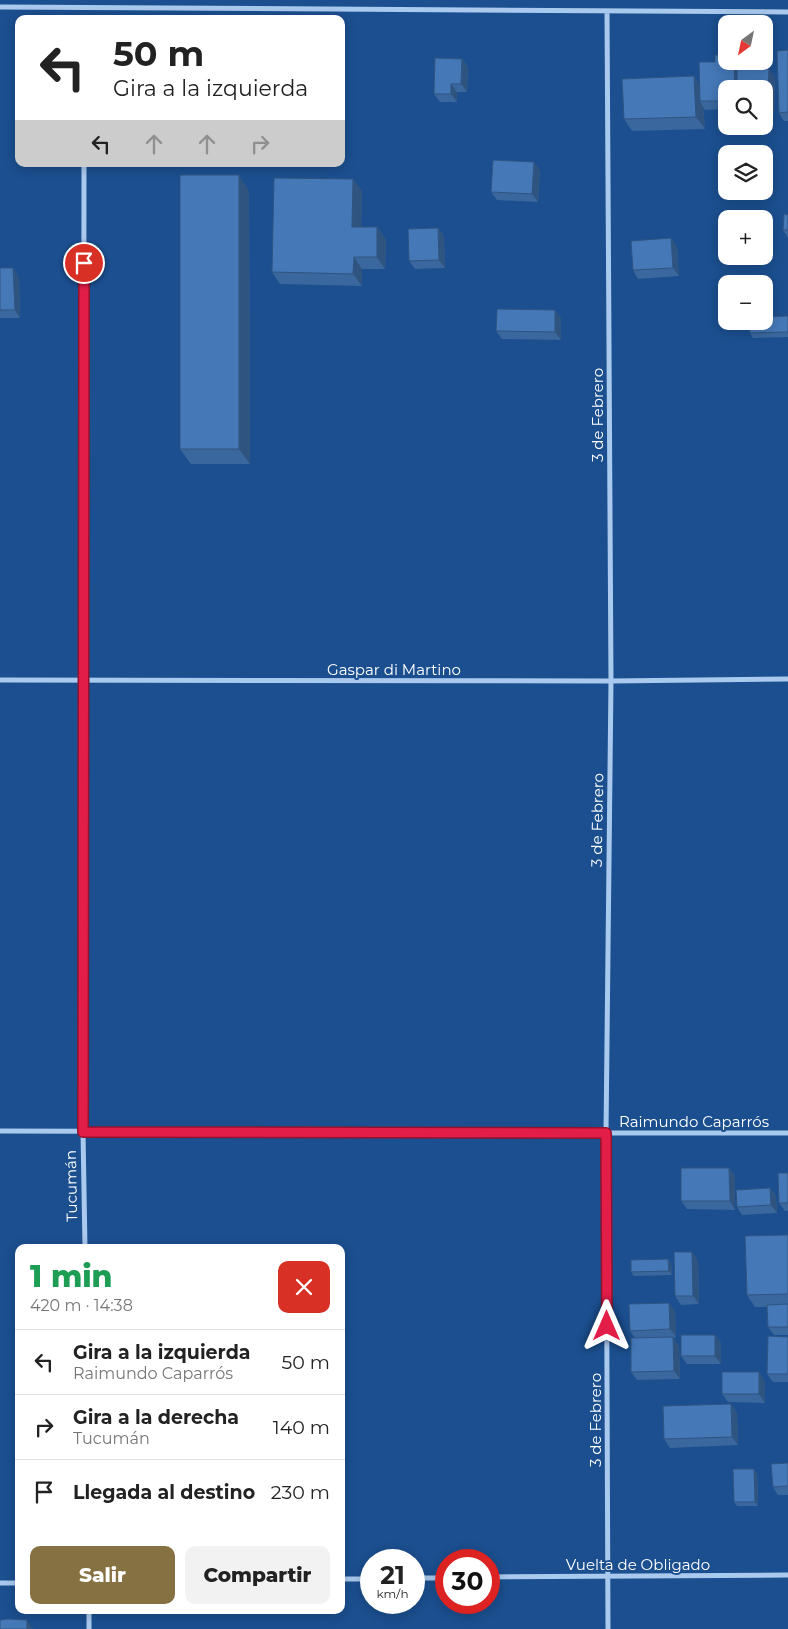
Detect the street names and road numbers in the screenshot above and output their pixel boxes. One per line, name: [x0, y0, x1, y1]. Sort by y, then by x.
street label: 3 de Febrero: [588, 368, 607, 462]
street label: Gaspar di Martino: [327, 660, 461, 679]
street label: 3 de Febrero: [587, 773, 607, 867]
street label: Raimundo Caparrós: [619, 1112, 769, 1131]
street label: Tucumán: [61, 1150, 81, 1222]
street label: 3 de Febrero: [586, 1373, 605, 1467]
street label: Vuelta de Obligado: [566, 1555, 710, 1574]

